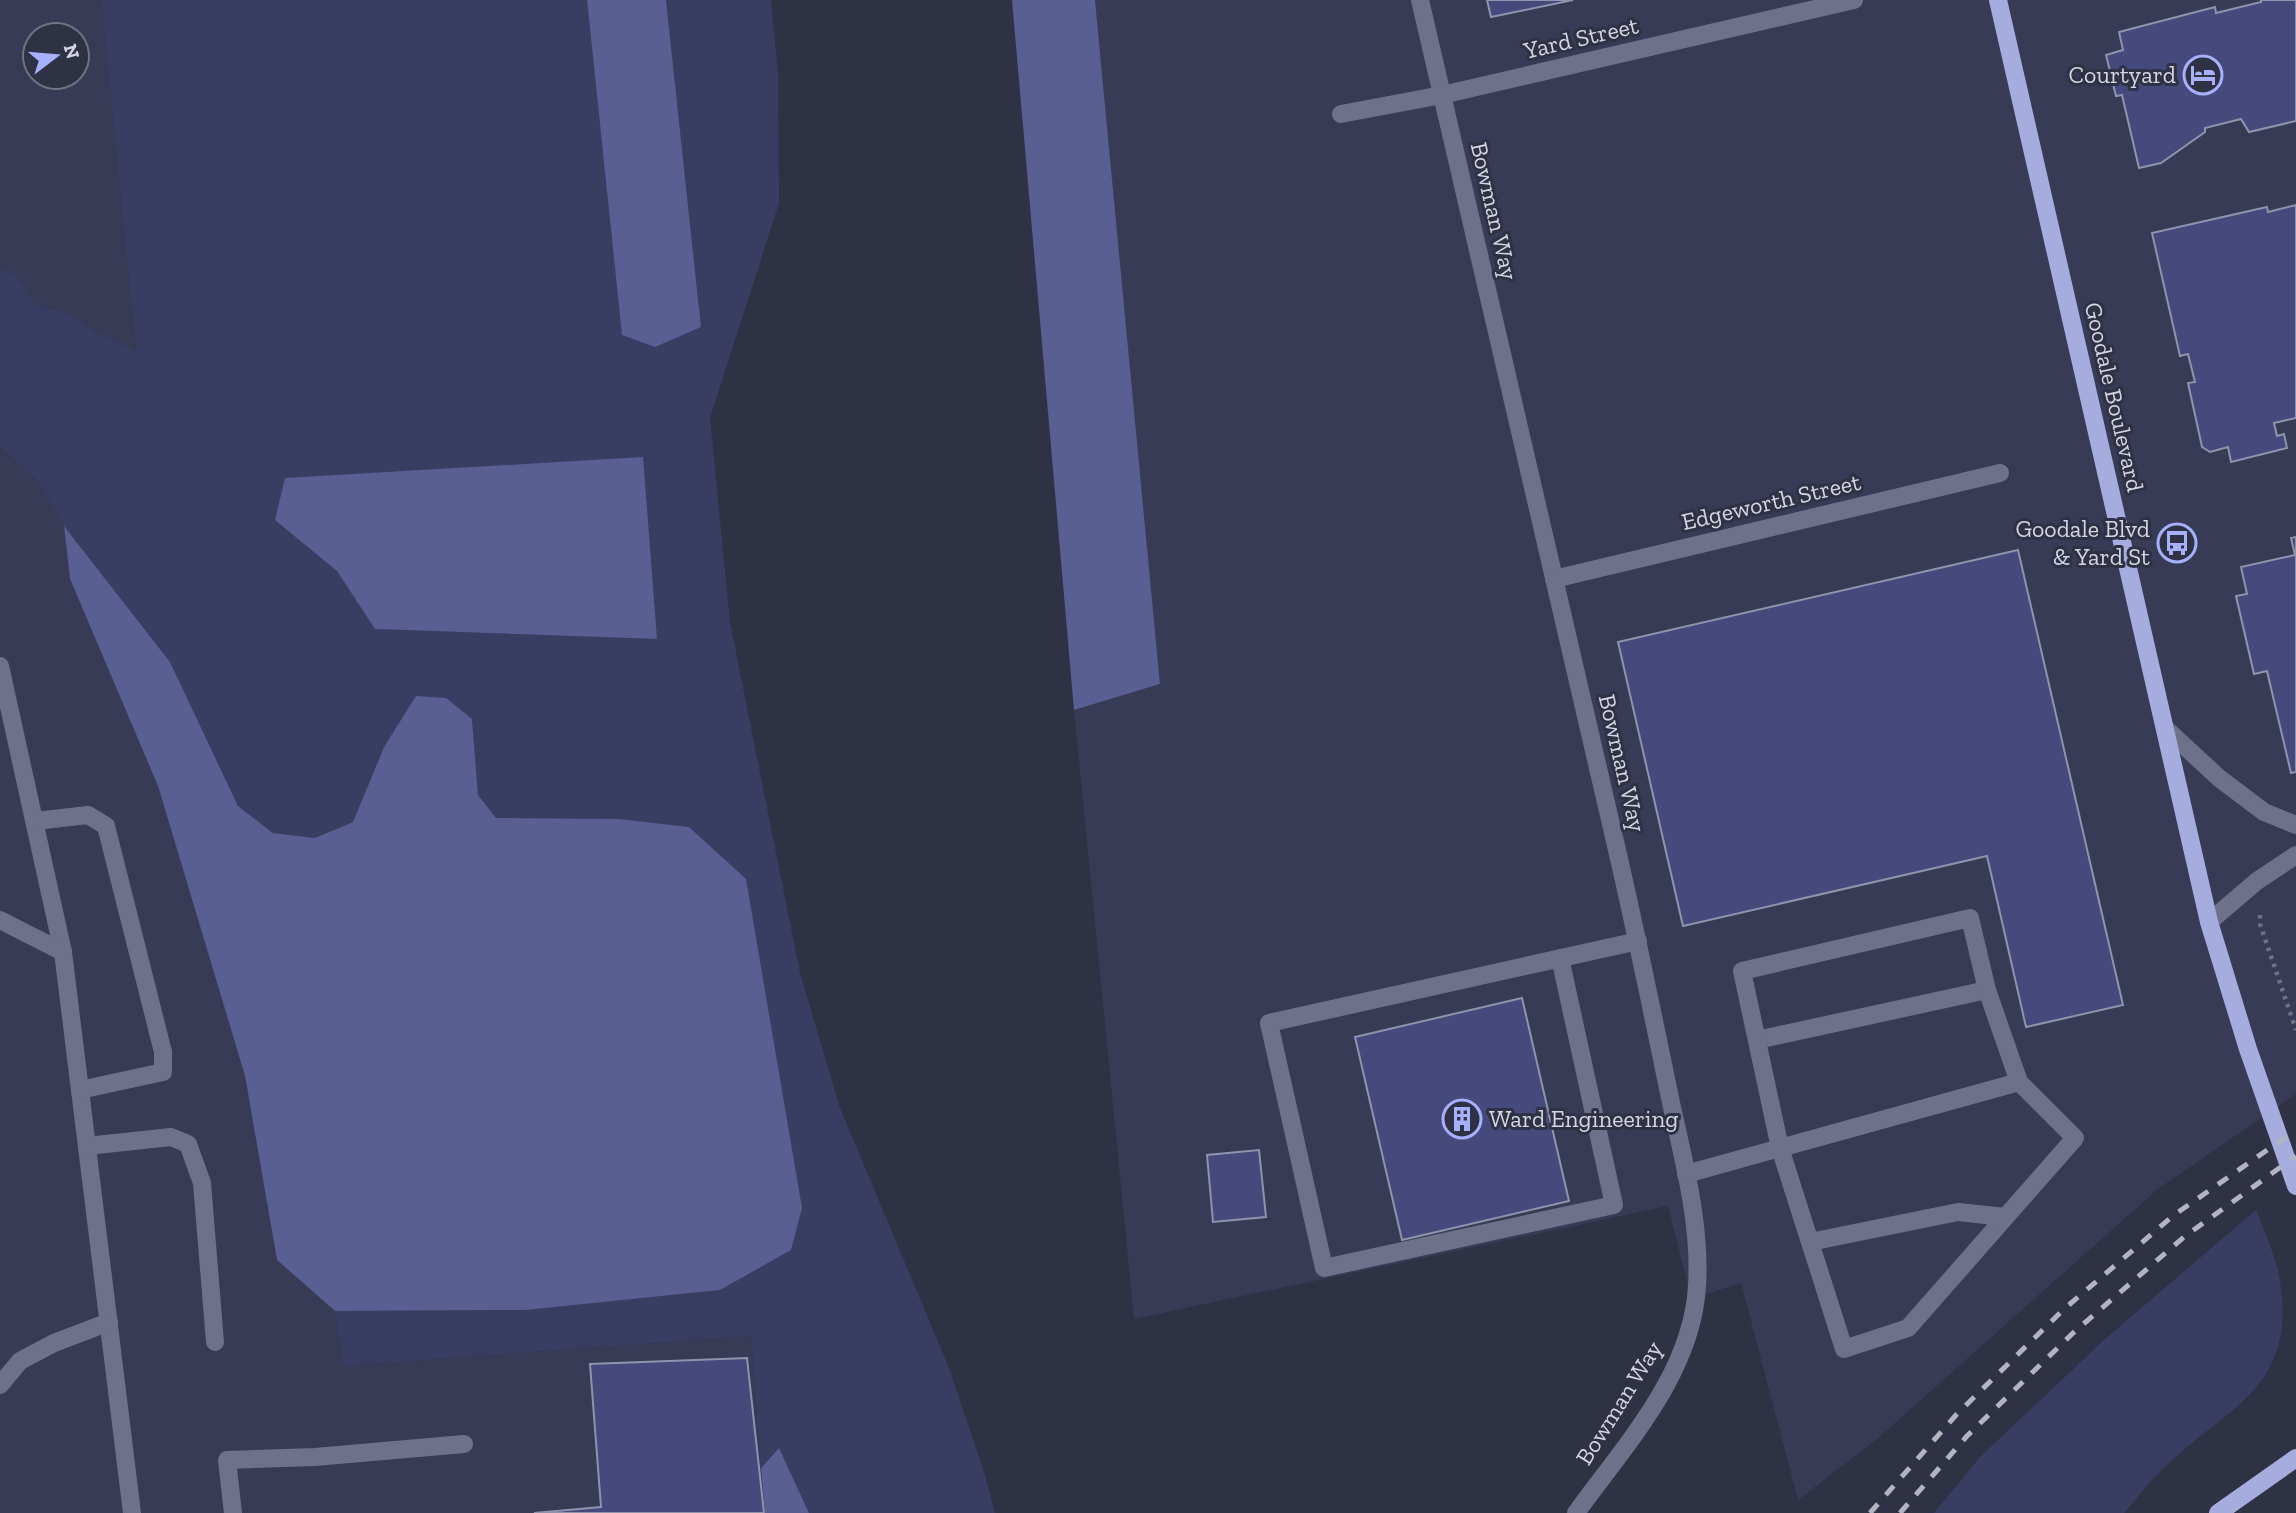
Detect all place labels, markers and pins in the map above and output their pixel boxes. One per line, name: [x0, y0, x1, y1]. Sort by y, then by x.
hotel icon: Courtyard: [2182, 54, 2224, 96]
place label: Courtyard: [2069, 60, 2176, 89]
place label: Goodale Blvd & Yard St: [2015, 514, 2150, 571]
bus stop icon: Goodale Blvd & Yard St: [2156, 522, 2198, 564]
building icon: Ward Engineering: [1441, 1098, 1483, 1140]
place label: Ward Engineering: [1489, 1104, 1678, 1133]

